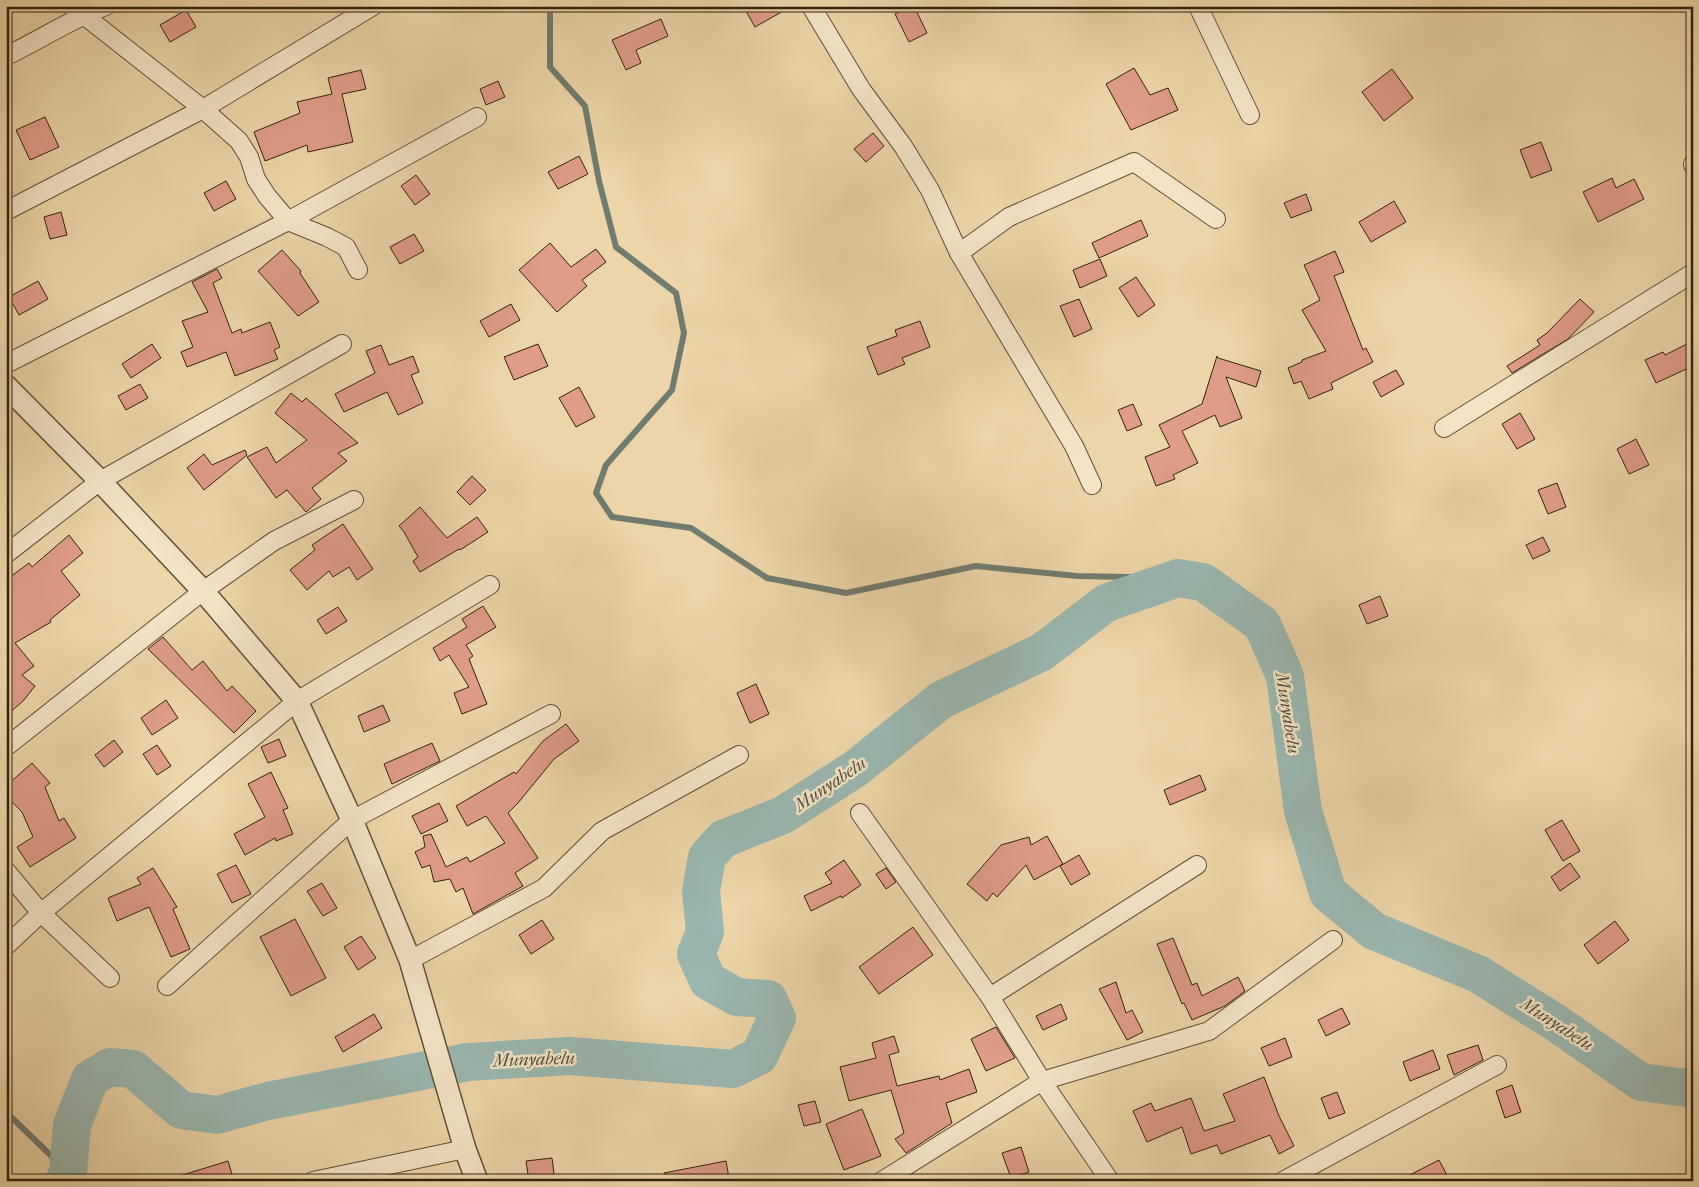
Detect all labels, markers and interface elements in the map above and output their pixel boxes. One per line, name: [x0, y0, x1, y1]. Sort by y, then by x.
water label: Munyabelu: [1270, 669, 1304, 755]
water label: Munyabelu: [789, 753, 870, 817]
water label: Munyabelu: [1515, 992, 1597, 1056]
water label: Munyabelu: [491, 1048, 576, 1071]

